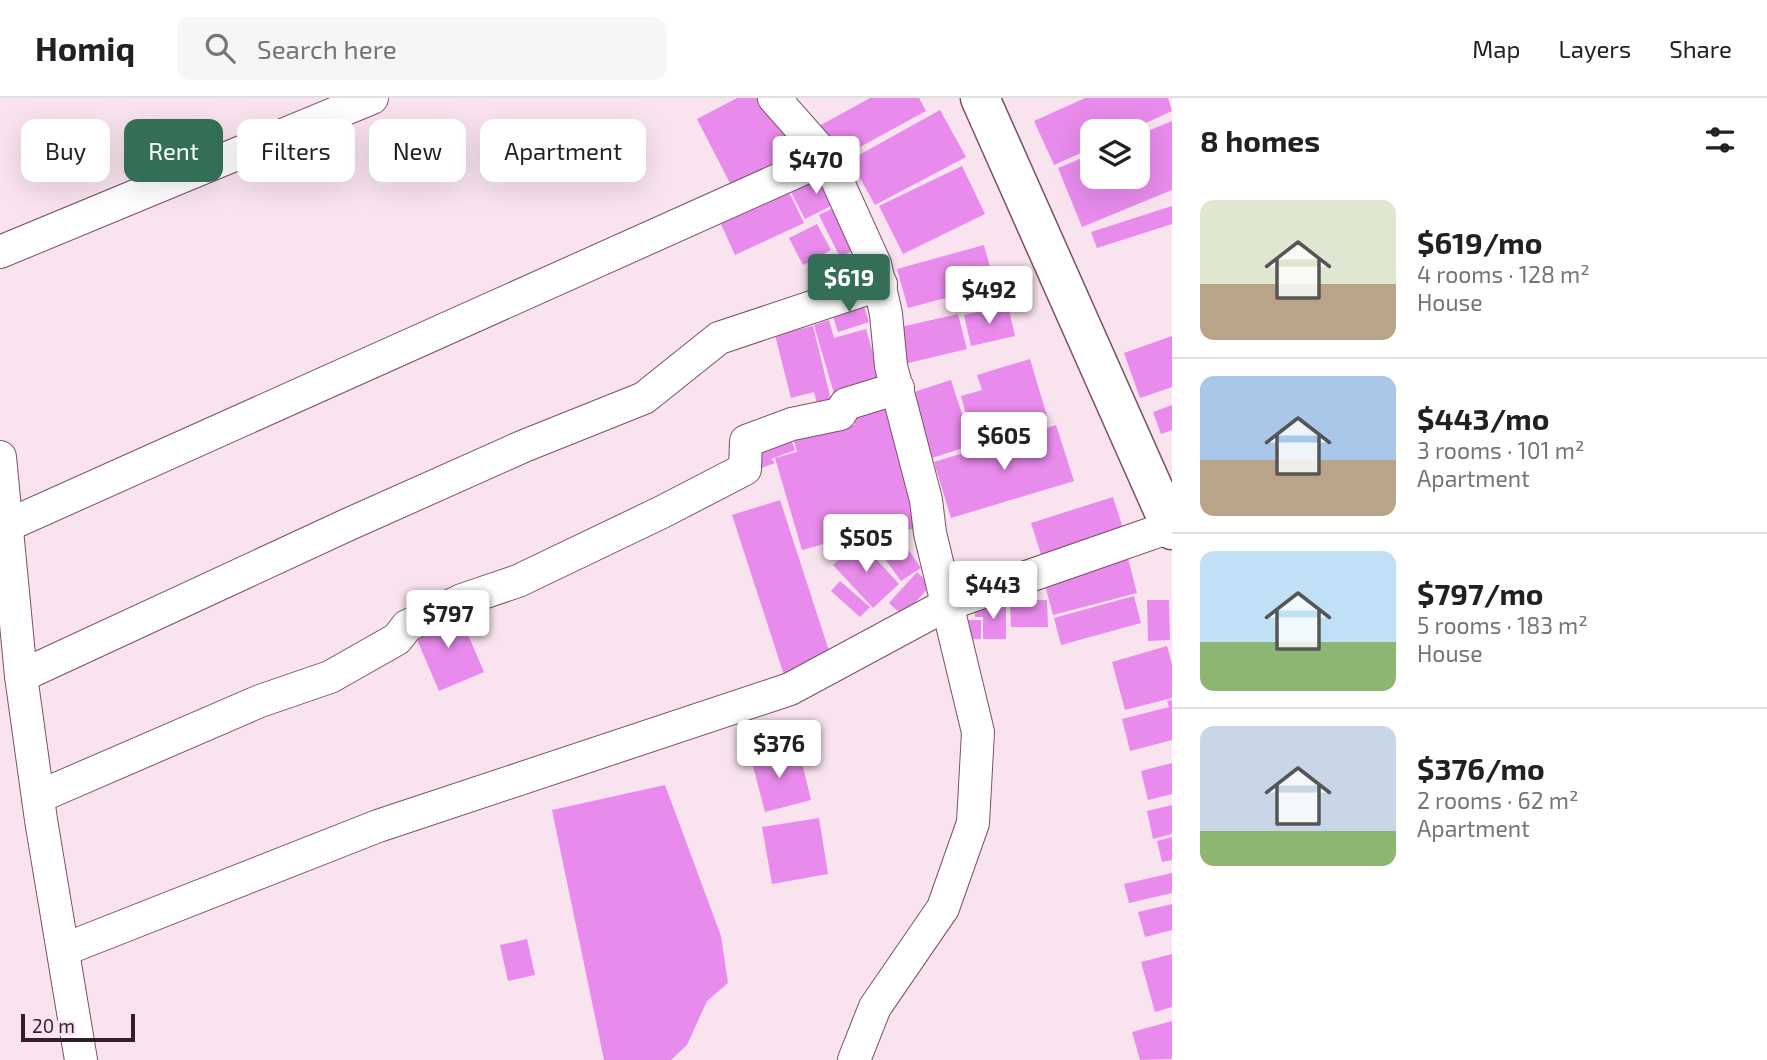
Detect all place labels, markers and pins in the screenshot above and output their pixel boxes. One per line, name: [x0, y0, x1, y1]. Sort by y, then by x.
pin: $470: [775, 136, 857, 196]
pin: $619: [808, 254, 890, 314]
pin: $492: [948, 266, 1030, 326]
pin: $605: [963, 412, 1045, 472]
pin: $505: [825, 514, 907, 574]
pin: $443: [952, 561, 1034, 621]
pin: $797: [407, 590, 489, 650]
pin: $376: [738, 720, 820, 780]

